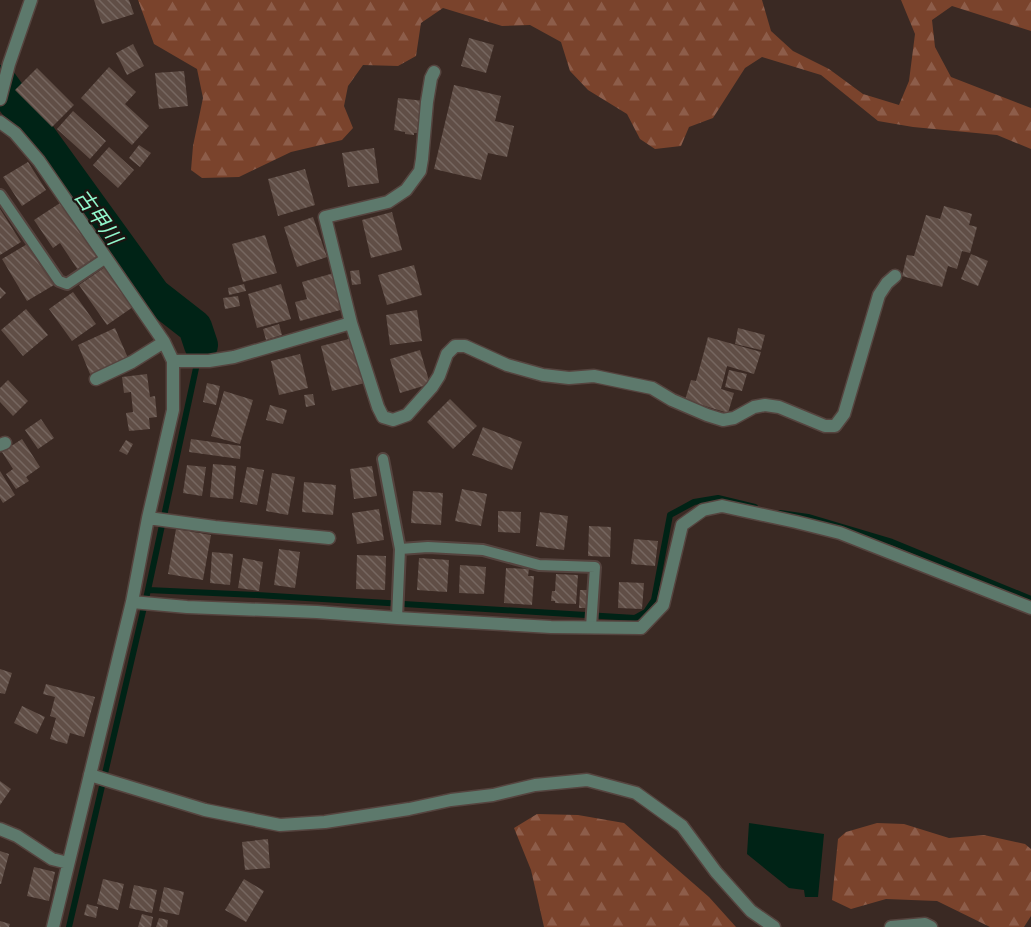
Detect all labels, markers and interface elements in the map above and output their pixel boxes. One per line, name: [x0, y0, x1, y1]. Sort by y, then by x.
water label: 古甲川: [68, 183, 130, 252]

